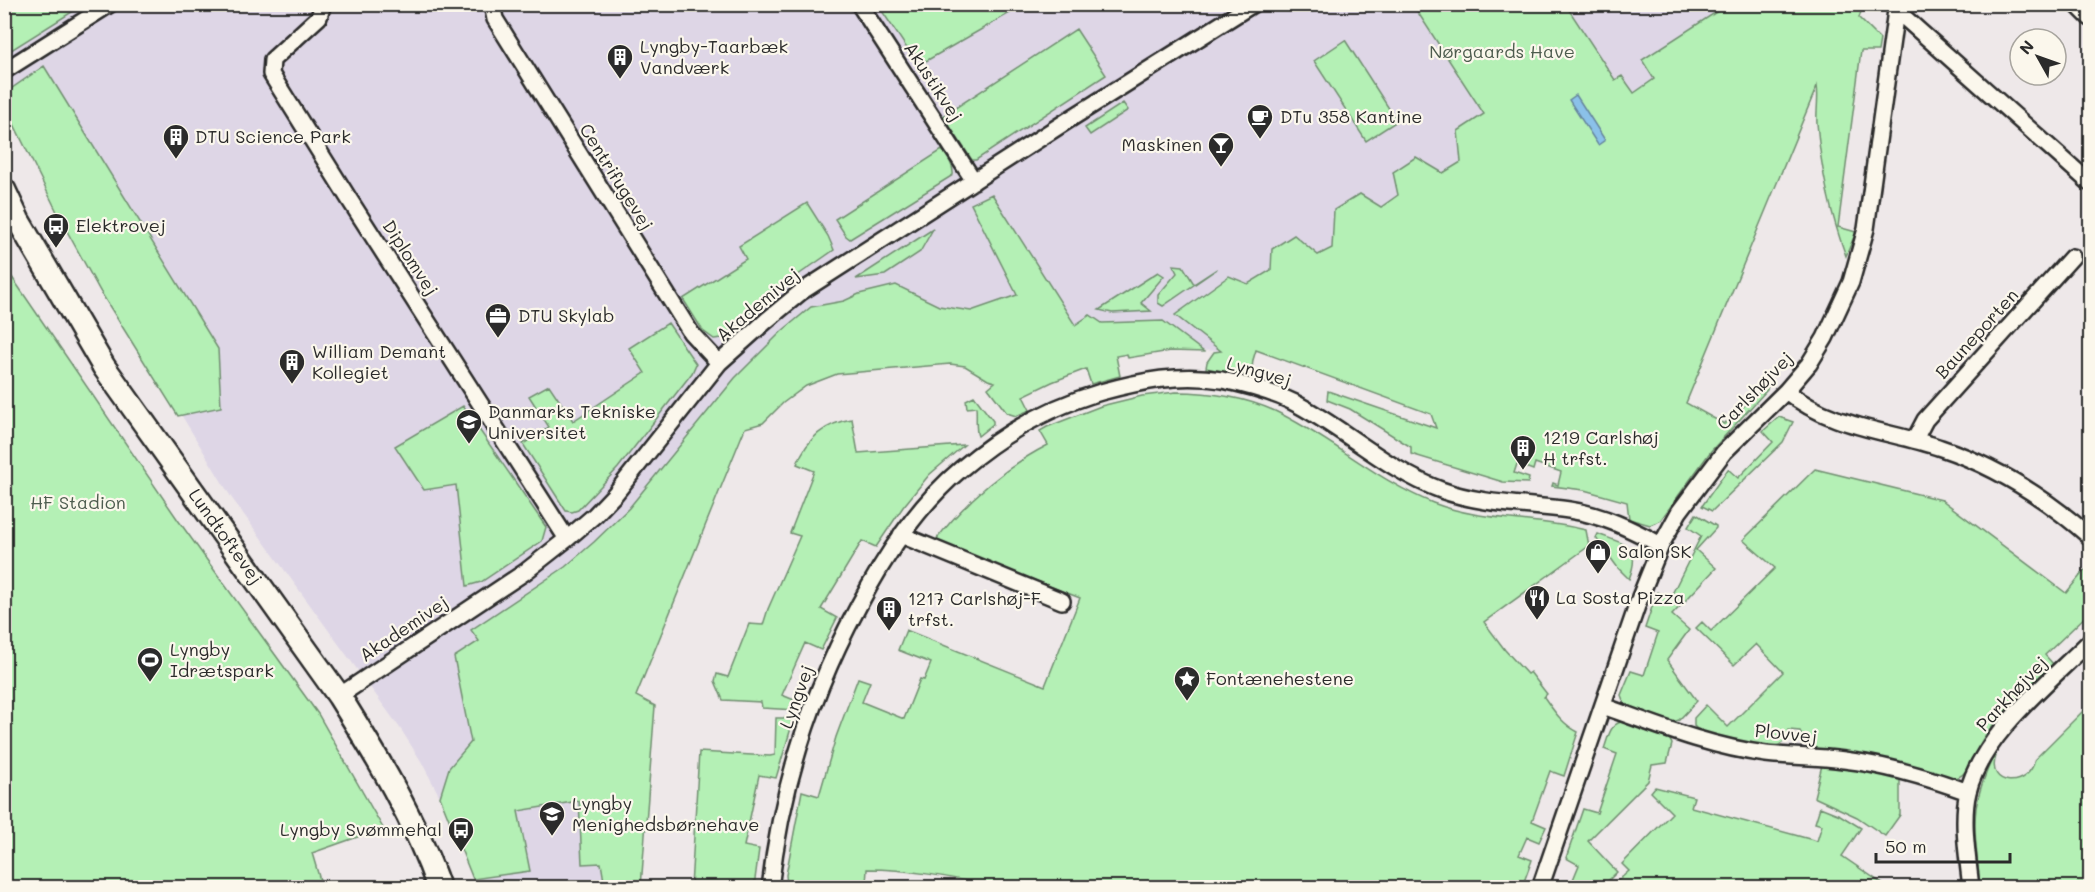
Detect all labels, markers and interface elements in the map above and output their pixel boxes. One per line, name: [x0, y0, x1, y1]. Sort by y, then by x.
north arrow: [2008, 27, 2068, 87]
place label: Lyngby-Taarbæk Vandværk: [640, 34, 788, 79]
text: N: [2014, 36, 2038, 58]
street label: Akustikvej: [899, 37, 968, 126]
park label: Nørgaards Have: [1429, 39, 1575, 63]
building icon: Lyngby-Taarbæk Vandværk: [605, 42, 635, 80]
cafe icon: DTu 358 Kantine: [1245, 102, 1275, 140]
place label: DTu 358 Kantine: [1280, 104, 1422, 128]
street label: Centrifugevej: [574, 119, 659, 234]
building icon: DTU Science Park: [161, 122, 191, 160]
place label: DTU Science Park: [195, 124, 351, 148]
bar icon: Maskinen: [1206, 130, 1236, 168]
place label: Maskinen: [1122, 132, 1202, 156]
bus stop icon: Elektrovej: [41, 211, 71, 249]
place label: Elektrovej: [76, 213, 166, 237]
street label: Diplomvej: [378, 215, 444, 300]
street label: Akademivej: [710, 262, 804, 346]
street label: Bauneporten: [1929, 283, 2023, 383]
office icon: DTU Skylab: [483, 301, 513, 339]
place label: DTU Skylab: [518, 303, 614, 327]
place label: William Demant Kollegiet: [312, 339, 446, 384]
street label: Carlshøjvej: [1711, 346, 1798, 435]
building icon: William Demant Kollegiet: [277, 347, 307, 385]
street label: Lyngvej: [1224, 350, 1294, 392]
place label: Danmarks Tekniske Universitet: [488, 399, 656, 444]
school or university icon: Danmarks Tekniske Universitet: [454, 407, 484, 445]
place label: 1219 Carlshøj H trfst.: [1543, 425, 1659, 470]
building icon: 1219 Carlshøj H trfst.: [1508, 433, 1538, 471]
street label: Lundtoftevej: [184, 484, 268, 589]
park label: HF Stadion: [30, 490, 126, 514]
shop icon: Salon SK: [1583, 537, 1613, 575]
place label: Salon SK: [1618, 539, 1691, 563]
restaurant icon: La Sosta Pizza: [1522, 583, 1552, 621]
place label: La Sosta Pizza: [1556, 585, 1685, 609]
place label: 1217 Carlshøj-F trfst.: [908, 586, 1041, 631]
street label: Akademivej: [354, 590, 453, 667]
building icon: 1217 Carlshøj-F trfst.: [874, 594, 904, 632]
place label: Lyngby Idrætspark: [170, 637, 274, 682]
sports icon: Lyngby Idrætspark: [135, 645, 165, 683]
street label: Parkhøjvej: [1970, 651, 2052, 736]
street label: Lyngvej: [773, 662, 819, 732]
place icon: Fontænehestene: [1172, 664, 1202, 702]
place label: Fontænehestene: [1206, 666, 1354, 690]
street label: Plovvej: [1754, 718, 1818, 748]
place label: Lyngby Menighedsbørnehave: [572, 791, 759, 836]
school or university icon: Lyngby Menighedsbørnehave: [537, 799, 567, 837]
bus stop icon: Lyngby Svømmehal: [446, 815, 476, 853]
place label: Lyngby Svømmehal: [280, 817, 442, 841]
scale bar: [1876, 826, 2010, 864]
text: 50 m: [1885, 834, 1927, 858]

